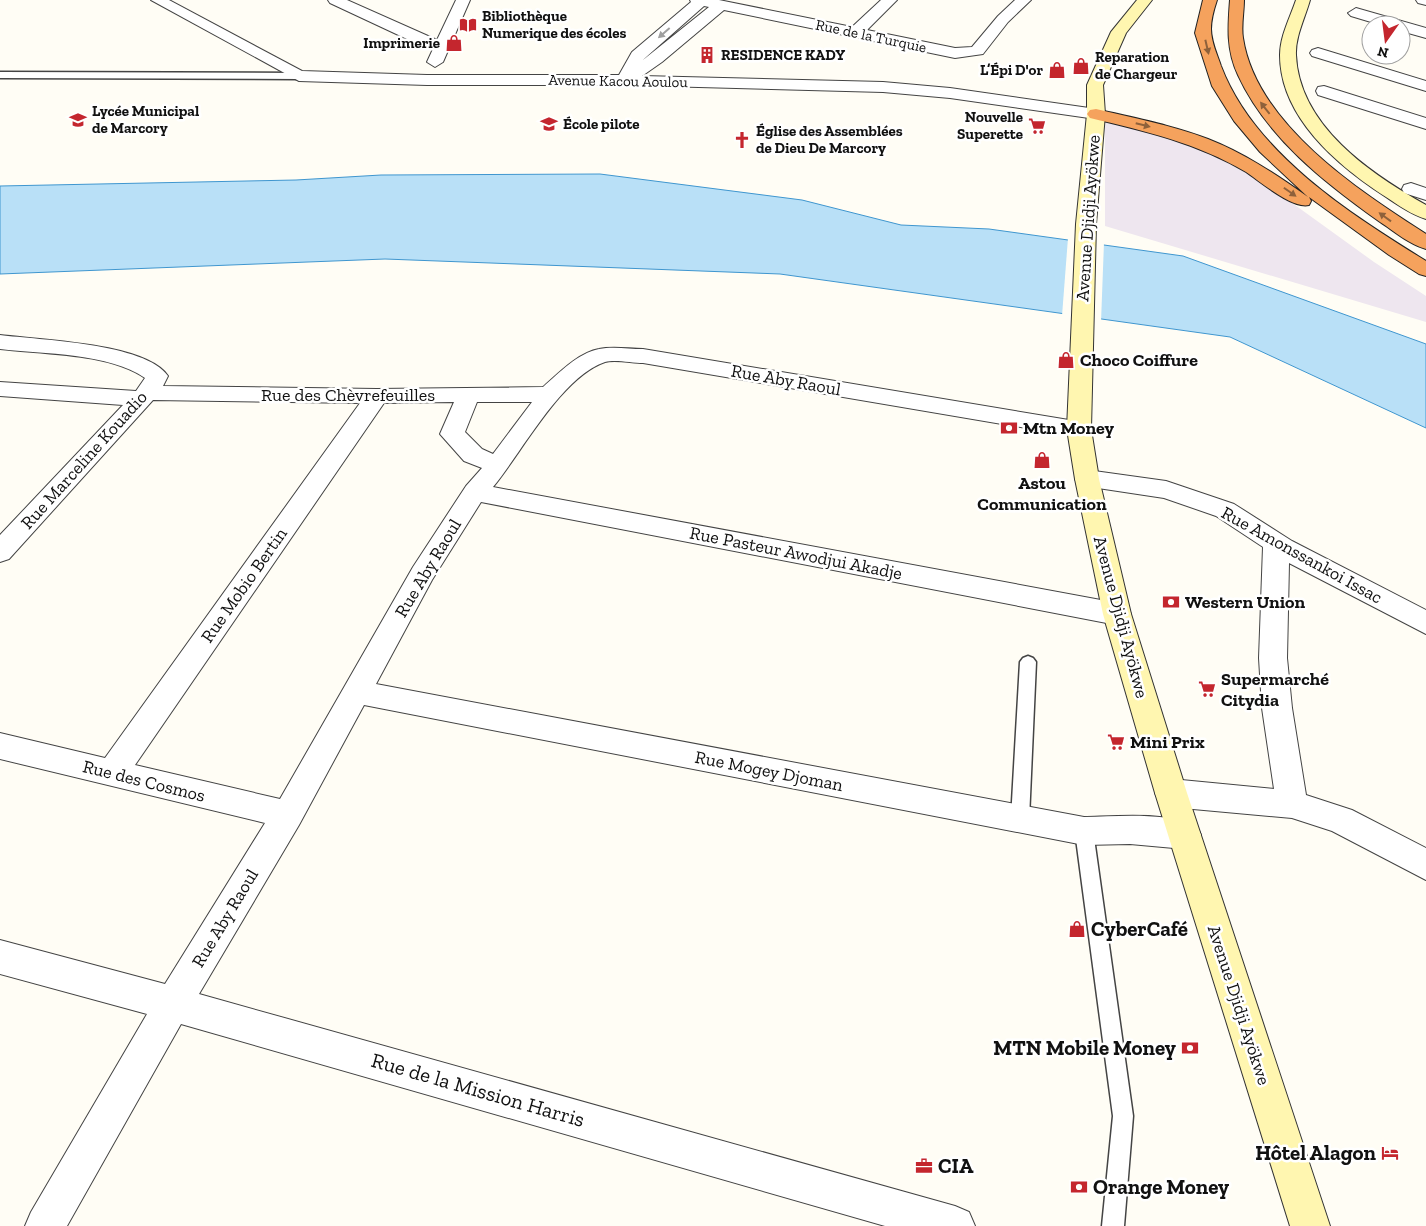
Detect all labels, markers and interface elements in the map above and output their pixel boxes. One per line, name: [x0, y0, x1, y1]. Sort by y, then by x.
place label: Bibliothèque Numerique des écoles: [482, 7, 627, 42]
library icon: Bibliothèque Numerique des écoles: [458, 15, 478, 35]
street label: Rue de la Turquie: [814, 15, 928, 57]
north arrow: [1361, 15, 1411, 65]
one-way arrow: [658, 27, 671, 38]
shop icon: Imprimerie: [444, 33, 464, 53]
place label: Imprimerie: [363, 34, 440, 52]
one-way arrow: [1203, 40, 1211, 55]
text: N: [1375, 43, 1390, 62]
building icon: RESIDENCE KADY: [697, 45, 717, 65]
place label: RESIDENCE KADY: [721, 46, 845, 64]
place label: Reparation de Chargeur: [1095, 48, 1178, 83]
shop icon: Reparation de Chargeur: [1071, 56, 1091, 76]
shop icon: L’Épi D'or: [1047, 60, 1067, 80]
place label: L’Épi D'or: [980, 61, 1043, 79]
street label: Avenue Kacou Aoulou: [548, 71, 688, 91]
one-way arrow: [1260, 101, 1270, 115]
place label: Lycée Municipal de Marcory: [92, 102, 199, 137]
place label: Nouvelle Superette: [957, 108, 1023, 143]
school or university icon: Lycée Municipal de Marcory: [68, 110, 88, 130]
school or university icon: École pilote: [539, 114, 559, 134]
place label: École pilote: [563, 115, 640, 133]
supermarket icon: Nouvelle Superette: [1027, 116, 1047, 136]
one-way arrow: [1135, 121, 1150, 129]
place label: Église des Assemblées de Dieu De Marcory: [756, 122, 903, 157]
church icon: Église des Assemblées de Dieu De Marcory: [732, 130, 752, 150]
street label: Avenue Djidji Ayökwe: [1071, 134, 1105, 302]
one-way arrow: [1283, 187, 1296, 197]
one-way arrow: [1379, 211, 1392, 222]
place label: Choco Coiffure: [1080, 349, 1198, 371]
shop icon: Choco Coiffure: [1056, 350, 1076, 370]
street label: Rue Aby Raoul: [729, 360, 843, 401]
street label: Rue des Chèvrefeuilles: [261, 384, 435, 406]
street label: Rue Marceline Kouadio: [16, 386, 152, 534]
place label: Mtn Money: [1023, 417, 1115, 439]
bank icon: Mtn Money: [999, 418, 1019, 438]
shop icon: Astou Communication: [1032, 450, 1052, 470]
place label: Astou Communication: [977, 472, 1107, 515]
street label: Rue Amonssankoi Issac: [1218, 502, 1386, 608]
street label: Rue Aby Raoul: [390, 515, 466, 621]
street label: Rue Pasteur Awodjui Akadje: [688, 522, 904, 584]
street label: Rue Mobio Bertin: [196, 523, 292, 647]
street label: Avenue Djidji Ayökwe: [1089, 534, 1153, 700]
place label: Western Union: [1185, 591, 1305, 613]
bank icon: Western Union: [1161, 592, 1181, 612]
place label: Supermarché Citydia: [1221, 668, 1329, 711]
supermarket icon: Supermarché Citydia: [1197, 679, 1217, 699]
place label: Mini Prix: [1130, 731, 1205, 753]
supermarket icon: Mini Prix: [1106, 732, 1126, 752]
street label: Rue Mogey Djoman: [693, 746, 846, 796]
street label: Rue des Cosmos: [80, 755, 208, 807]
street label: Rue Aby Raoul: [187, 865, 263, 971]
place label: CyberCafé: [1091, 916, 1188, 941]
shop icon: CyberCafé: [1067, 919, 1087, 939]
street label: Avenue Djidji Ayökwe: [1203, 922, 1275, 1088]
place label: MTN Mobile Money: [993, 1035, 1176, 1060]
bank icon: MTN Mobile Money: [1180, 1038, 1200, 1058]
street label: Rue de la Mission Harris: [369, 1047, 588, 1132]
place label: Hôtel Alagon: [1255, 1140, 1377, 1165]
hotel icon: Hôtel Alagon: [1380, 1143, 1400, 1163]
place label: CIA: [938, 1153, 974, 1178]
office icon: CIA: [914, 1156, 934, 1176]
place label: Orange Money: [1093, 1174, 1229, 1199]
bank icon: Orange Money: [1069, 1177, 1089, 1197]

